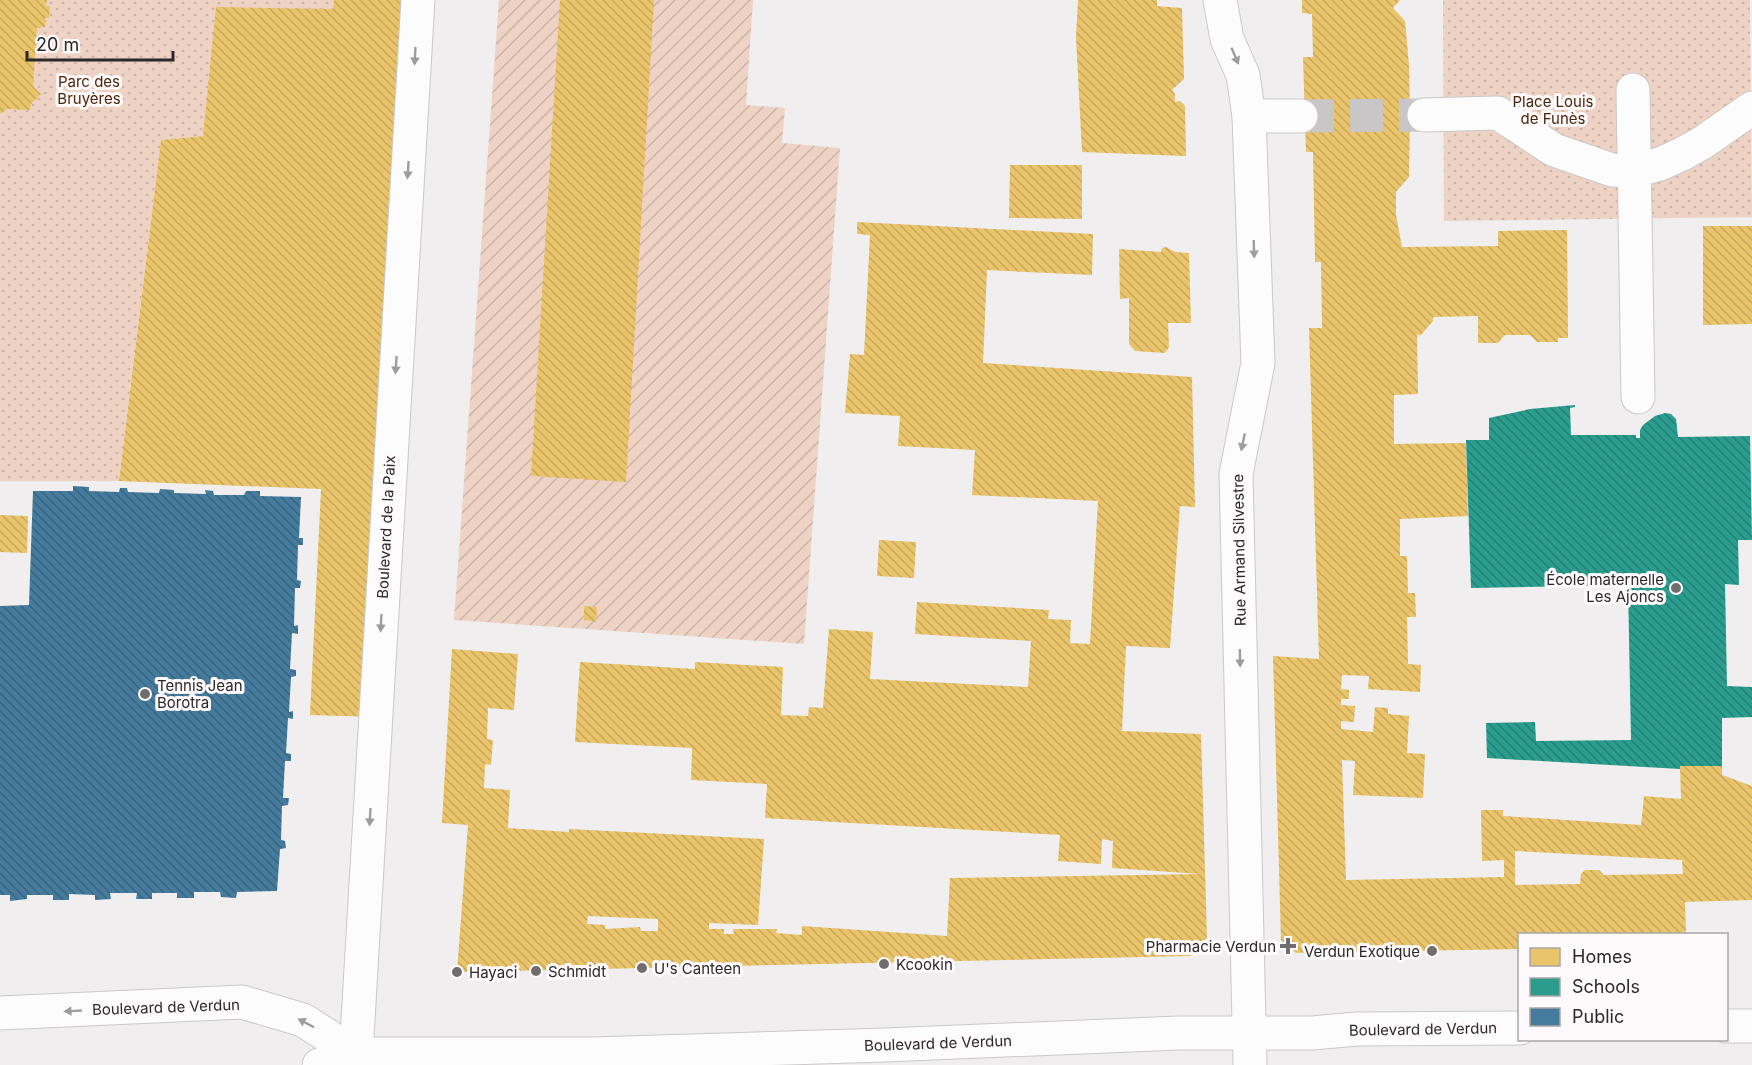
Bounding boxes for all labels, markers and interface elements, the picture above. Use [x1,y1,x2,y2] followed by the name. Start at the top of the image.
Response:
[27,24,172,62] scale bar
[36,34,79,55] text: 20 m
[410,47,419,66] one-way arrow
[1231,47,1240,65] one-way arrow
[57,72,121,108] park label: Parc des Bruyères
[1512,92,1594,128] park label: Place Louis de Funès
[404,161,413,180] one-way arrow
[1249,239,1258,258] one-way arrow
[391,356,401,375] one-way arrow
[1238,433,1247,452] one-way arrow
[373,455,399,599] street label: Boulevard de la Paix
[1228,474,1250,626] street label: Rue Armand Silvestre
[1546,570,1664,606] place label: École maternelle Les Ajoncs
[1669,581,1683,595] marker: École maternelle Les Ajoncs
[376,613,385,632] one-way arrow
[1236,648,1245,667] one-way arrow
[157,676,243,712] place label: Tennis Jean Borotra
[138,687,152,701] marker: Tennis Jean Borotra
[365,808,374,827] one-way arrow
[1518,933,1728,1041] legend
[1146,937,1276,956] place label: Pharmacie Verdun
[1281,939,1295,953] marker: Pharmacie Verdun
[1304,942,1420,961] place label: Verdun Exotique
[1425,944,1439,958] marker: Verdun Exotique
[1572,946,1632,967] text: Homes
[896,955,953,974] place label: Kcookin
[877,957,891,971] marker: Kcookin
[654,959,741,978] place label: U's Canteen
[635,961,649,975] marker: U's Canteen
[548,962,606,981] place label: Schmidt
[469,963,517,982] place label: Hayaci
[529,964,543,978] marker: Schmidt
[450,965,464,979] marker: Hayaci
[1572,976,1640,997] text: Schools
[92,995,240,1019] street label: Boulevard de Verdun
[64,1006,83,1015] one-way arrow
[1572,1006,1624,1027] text: Public
[298,1018,315,1028] one-way arrow
[1349,1018,1497,1040] street label: Boulevard de Verdun
[864,1031,1012,1055] street label: Boulevard de Verdun

